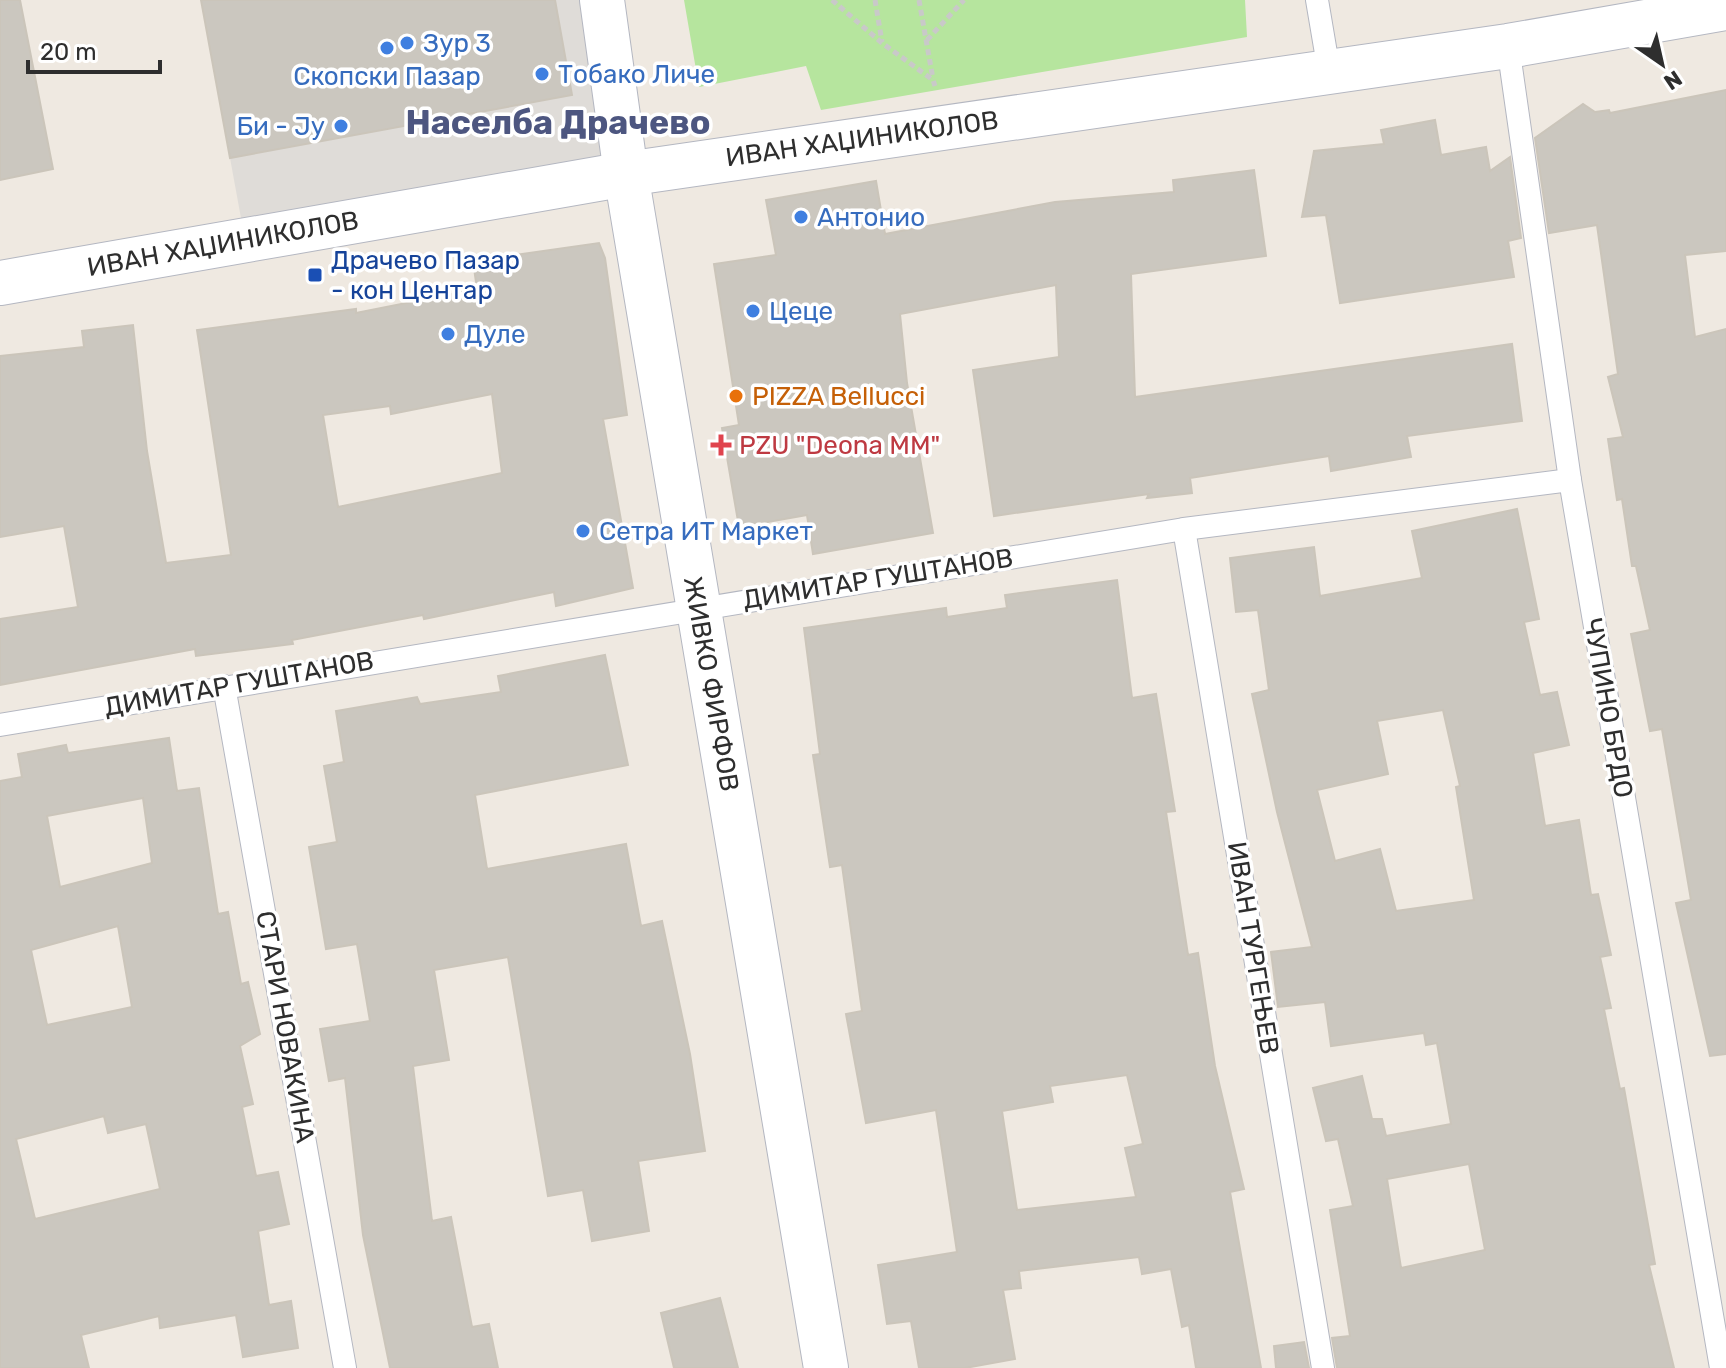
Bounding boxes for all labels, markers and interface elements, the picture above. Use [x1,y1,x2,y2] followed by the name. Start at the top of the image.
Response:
[28,24,160,74] scale bar
[1622,24,1702,104] north arrow
[423,28,491,59] place label: Зур 3
[398,34,416,52] marker: Зур 3
[40,38,97,66] text: 20 m
[378,39,396,57] marker: Скопски Пазар
[558,59,715,90] place label: Тобако Личе
[293,61,481,92] place label: Скопски Пазар
[533,65,551,83] marker: Тобако Личе
[1659,65,1687,96] text: N
[405,102,711,143] district label: Населба Драчево
[724,105,1000,173] street label: ИВАН ХАЏИНИКОЛОВ
[236,111,325,142] place label: Би - Ју
[332,117,350,135] marker: Би - Ју
[817,202,925,233] place label: Антонио
[85,205,361,283] street label: ИВАН ХАЏИНИКОЛОВ
[792,208,810,226] marker: Антонио
[331,245,520,306] place label: Драчево Пазар - кон Центар
[306,266,324,284] marker: Драчево Пазар - кон Центар
[769,296,833,327] place label: Цеце
[744,302,762,320] marker: Цеце
[464,319,526,350] place label: Дуле
[439,325,457,343] marker: Дуле
[752,381,925,412] place label: PIZZA Bellucci
[727,387,745,405] marker: PIZZA Bellucci
[739,430,940,461] place label: PZU "Deona MM"
[710,434,732,456] marker: PZU "Deona MM"
[599,516,813,547] place label: Сетра ИТ Маркет
[574,522,592,540] marker: Сетра ИТ Маркет
[741,542,1015,616] street label: ДИМИТАР ГУШТАНОВ
[677,574,745,794] street label: ЖИВКО ФИРФОВ
[1577,616,1639,800] street label: ЧУПИНО БРДО
[102,645,376,723] street label: ДИМИТАР ГУШТАНОВ
[1221,840,1285,1056] street label: ИВАН ТУРГЕЊЕВ
[249,909,321,1145] street label: СТАРИ НОВАКИНА

